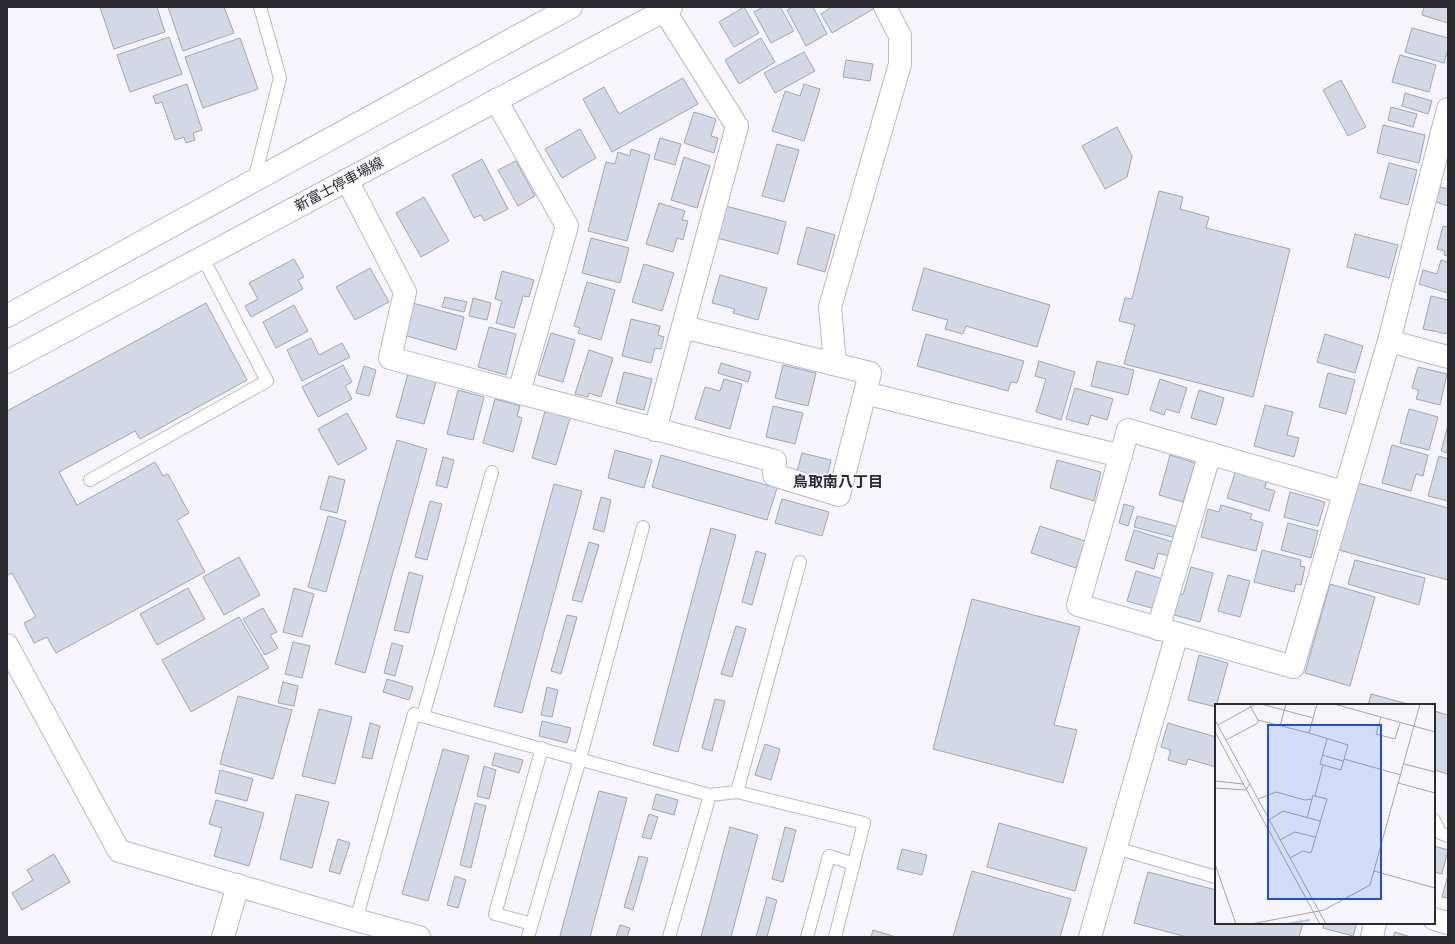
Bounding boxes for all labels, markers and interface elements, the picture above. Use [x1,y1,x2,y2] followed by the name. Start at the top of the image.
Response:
[292,154,386,215] street label: 新富士停車場線
[793,473,883,491] district label: 鳥取南八丁目
[1215,704,1435,924] inset map

